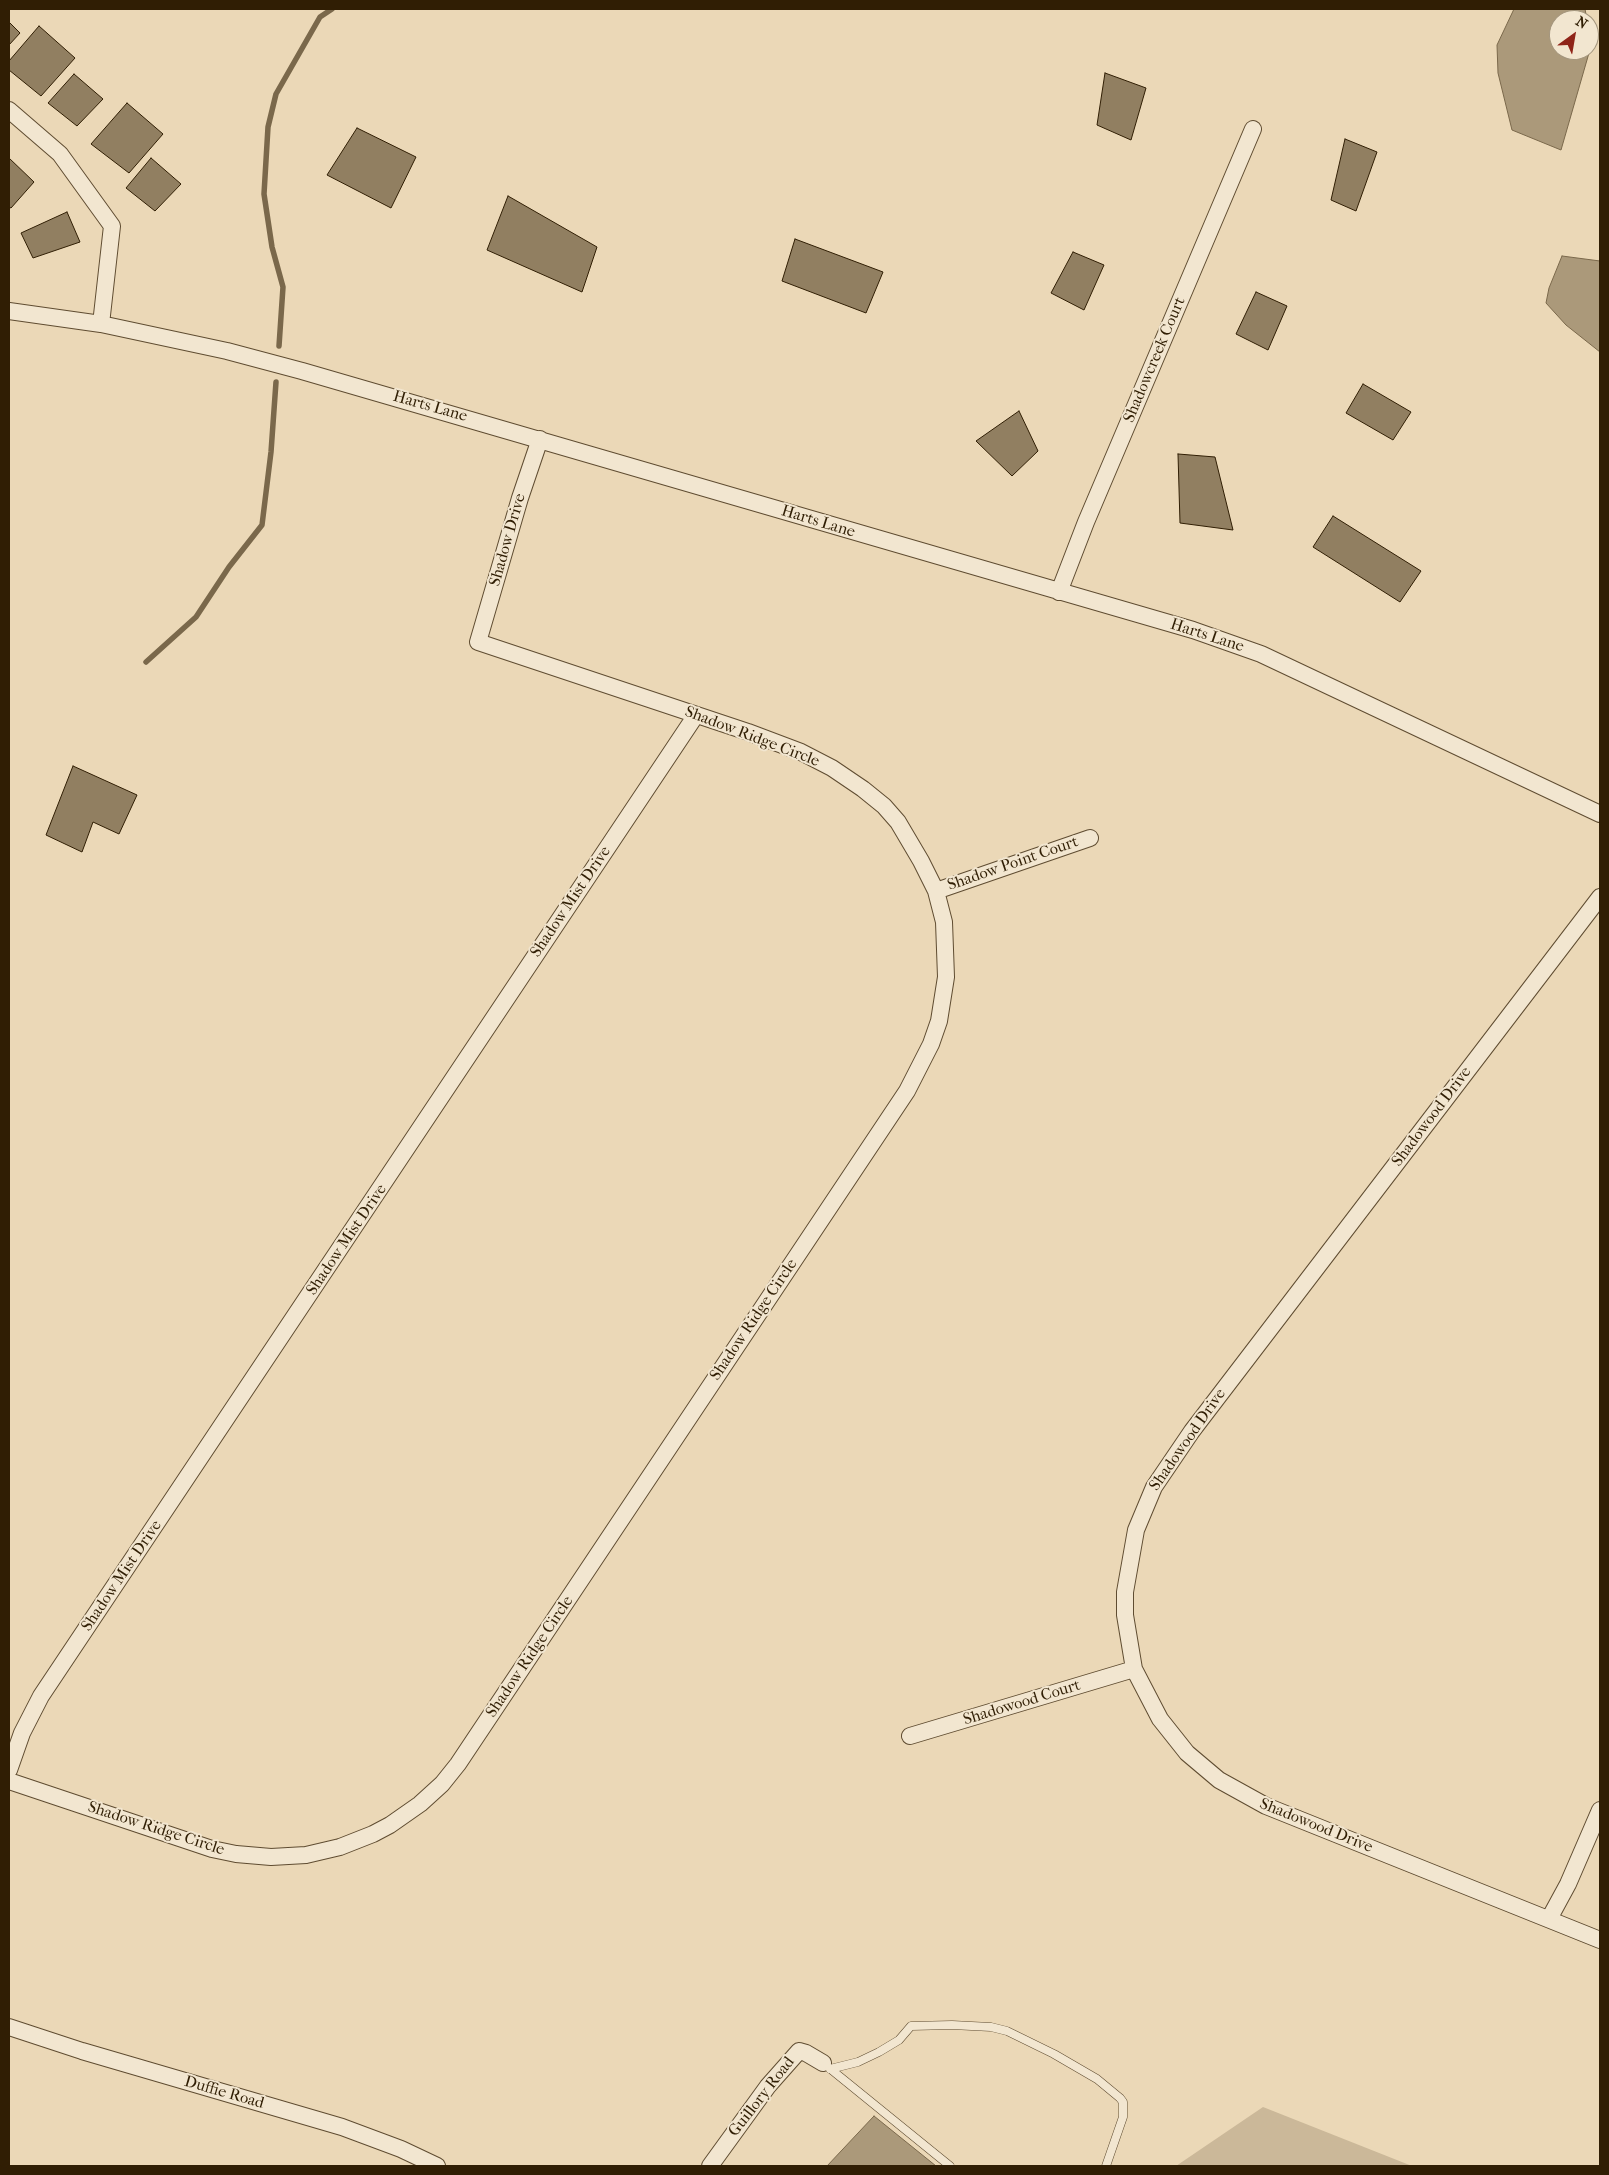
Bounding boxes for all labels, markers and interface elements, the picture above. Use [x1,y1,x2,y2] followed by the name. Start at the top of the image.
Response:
[1549,10,1599,60] north arrow
[1573,13,1591,33] text: N
[1120,294,1190,426] street label: Shadowcreek Court
[391,387,469,427] street label: Harts Lane
[486,491,530,589] street label: Shadow Drive
[779,502,857,542] street label: Harts Lane
[1168,615,1246,657] street label: Harts Lane
[682,702,822,772] street label: Shadow Ridge Circle
[945,833,1081,895] street label: Shadow Point Court
[527,843,615,961] street label: Shadow Mist Drive
[1388,1063,1476,1171] street label: Shadowood Drive
[303,1181,391,1299] street label: Shadow Mist Drive
[706,1255,802,1385] street label: Shadow Ridge Circle
[1146,1385,1230,1495] street label: Shadowood Drive
[78,1517,166,1635] street label: Shadow Mist Drive
[482,1592,578,1722] street label: Shadow Ridge Circle
[961,1676,1083,1730] street label: Shadowood Court
[1257,1795,1375,1857] street label: Shadowood Drive
[85,1798,227,1860] street label: Shadow Ridge Circle
[725,2053,799,2141] street label: Guillory Road
[182,2072,266,2114] street label: Duffie Road

